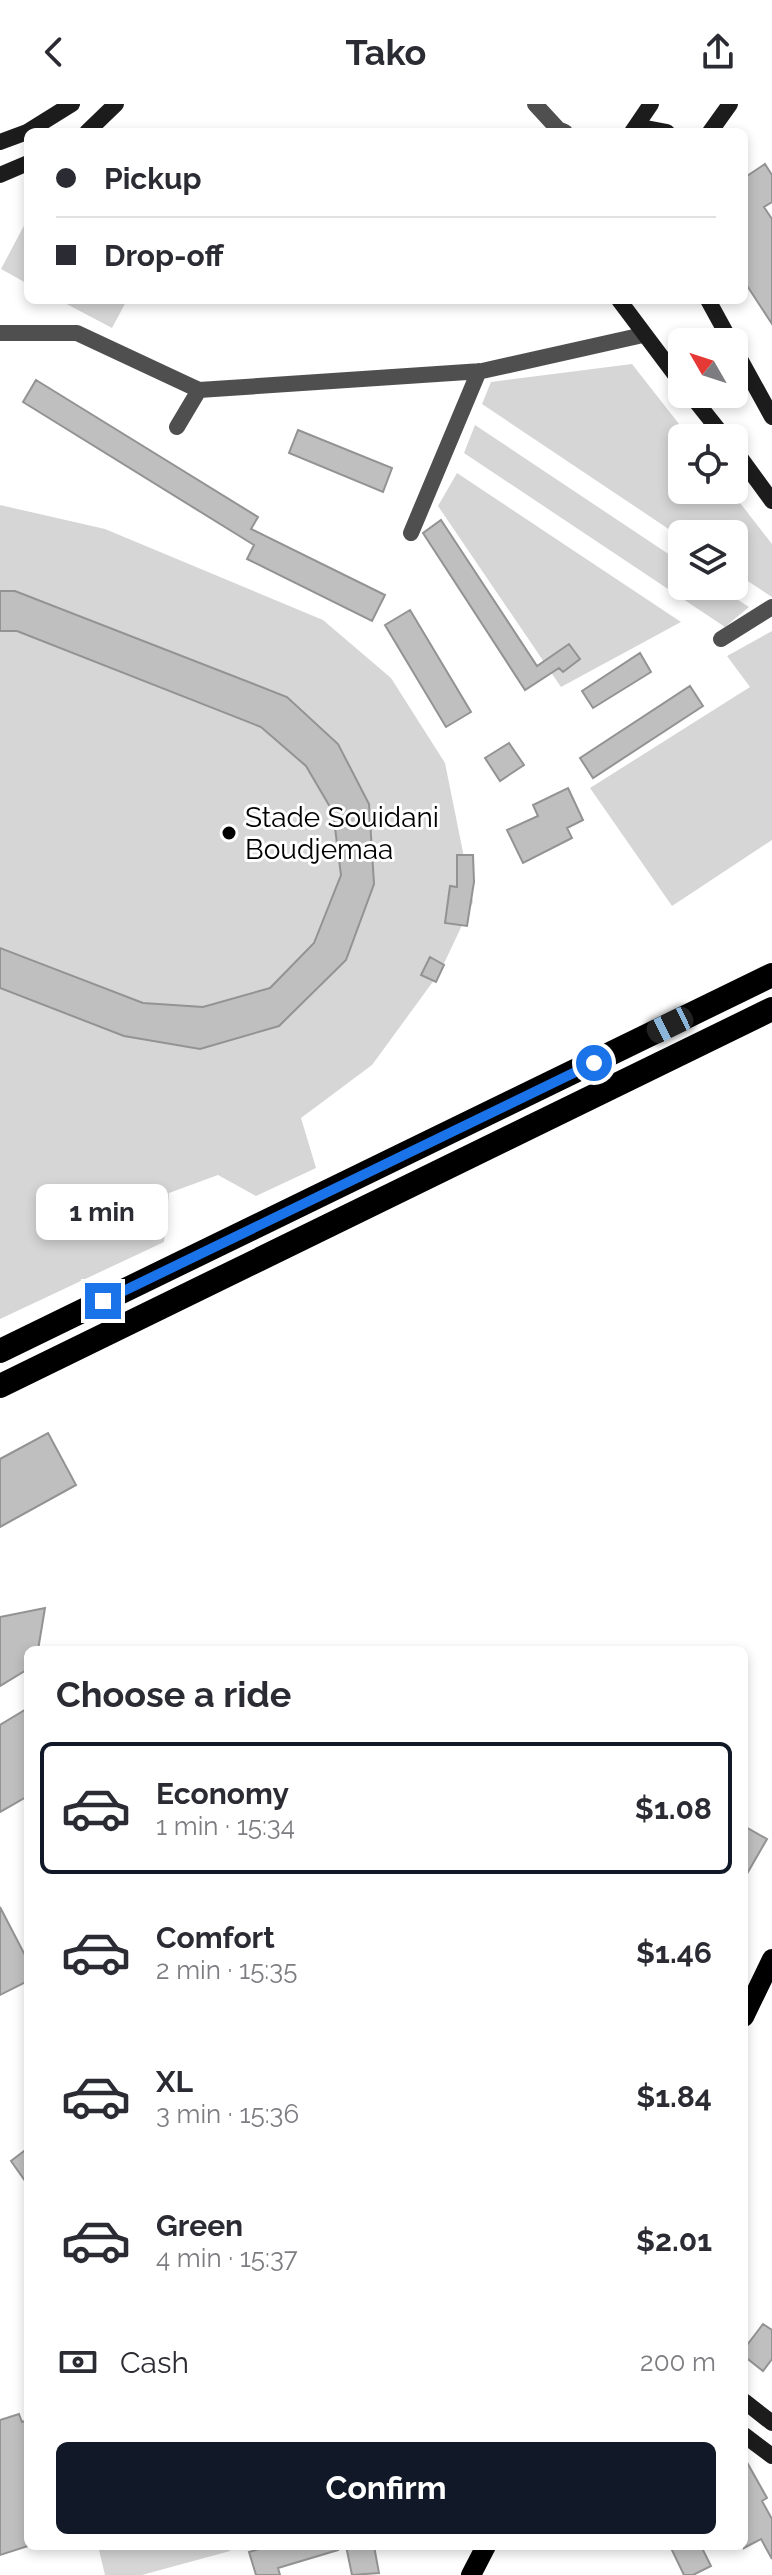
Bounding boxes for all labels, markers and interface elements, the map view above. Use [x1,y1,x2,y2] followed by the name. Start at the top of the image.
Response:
[32,30,76,74] icon: back
[696,30,740,74] icon: share
[346,31,426,73] text: Tako
[104,161,202,196] text: Pickup
[104,238,224,273] text: Drop-off
[668,328,748,408] north arrow
[668,328,748,600] map controls
[668,424,748,504] button: locate
[668,520,748,600] button: layers
[245,801,439,866] place label: Stade Souidani Boudjemaa
[220,824,238,842] marker: Stade Souidani Boudjemaa
[643,1004,697,1046] car
[576,1045,612,1081] route start
[37,1185,169,1241] callout: 1 min
[69,1197,135,1227] text: 1 min
[85,1283,121,1319] route end
[56,1673,291,1715] text: Choose a ride
[60,1772,132,1844] icon: car
[156,1776,289,1811] text: Economy
[635,1791,712,1826] text: $1.08
[156,1811,295,1841] text: 1 min · 15:34
[60,1916,132,1988] icon: car
[156,1920,275,1955] text: Comfort
[636,1935,712,1970] text: $1.46
[156,1955,297,1985] text: 2 min · 15:35
[60,2060,132,2132] icon: car
[156,2064,193,2099] text: XL
[636,2079,712,2114] text: $1.84
[156,2099,299,2129] text: 3 min · 15:36
[60,2204,132,2276] icon: car
[156,2208,243,2243] text: Green
[636,2223,712,2258] text: $2.01
[156,2243,298,2273] text: 4 min · 15:37
[56,2340,100,2384] icon: cash
[120,2345,189,2380] text: Cash
[640,2347,716,2377] text: 200 m
[56,2442,716,2534] button: Confirm

